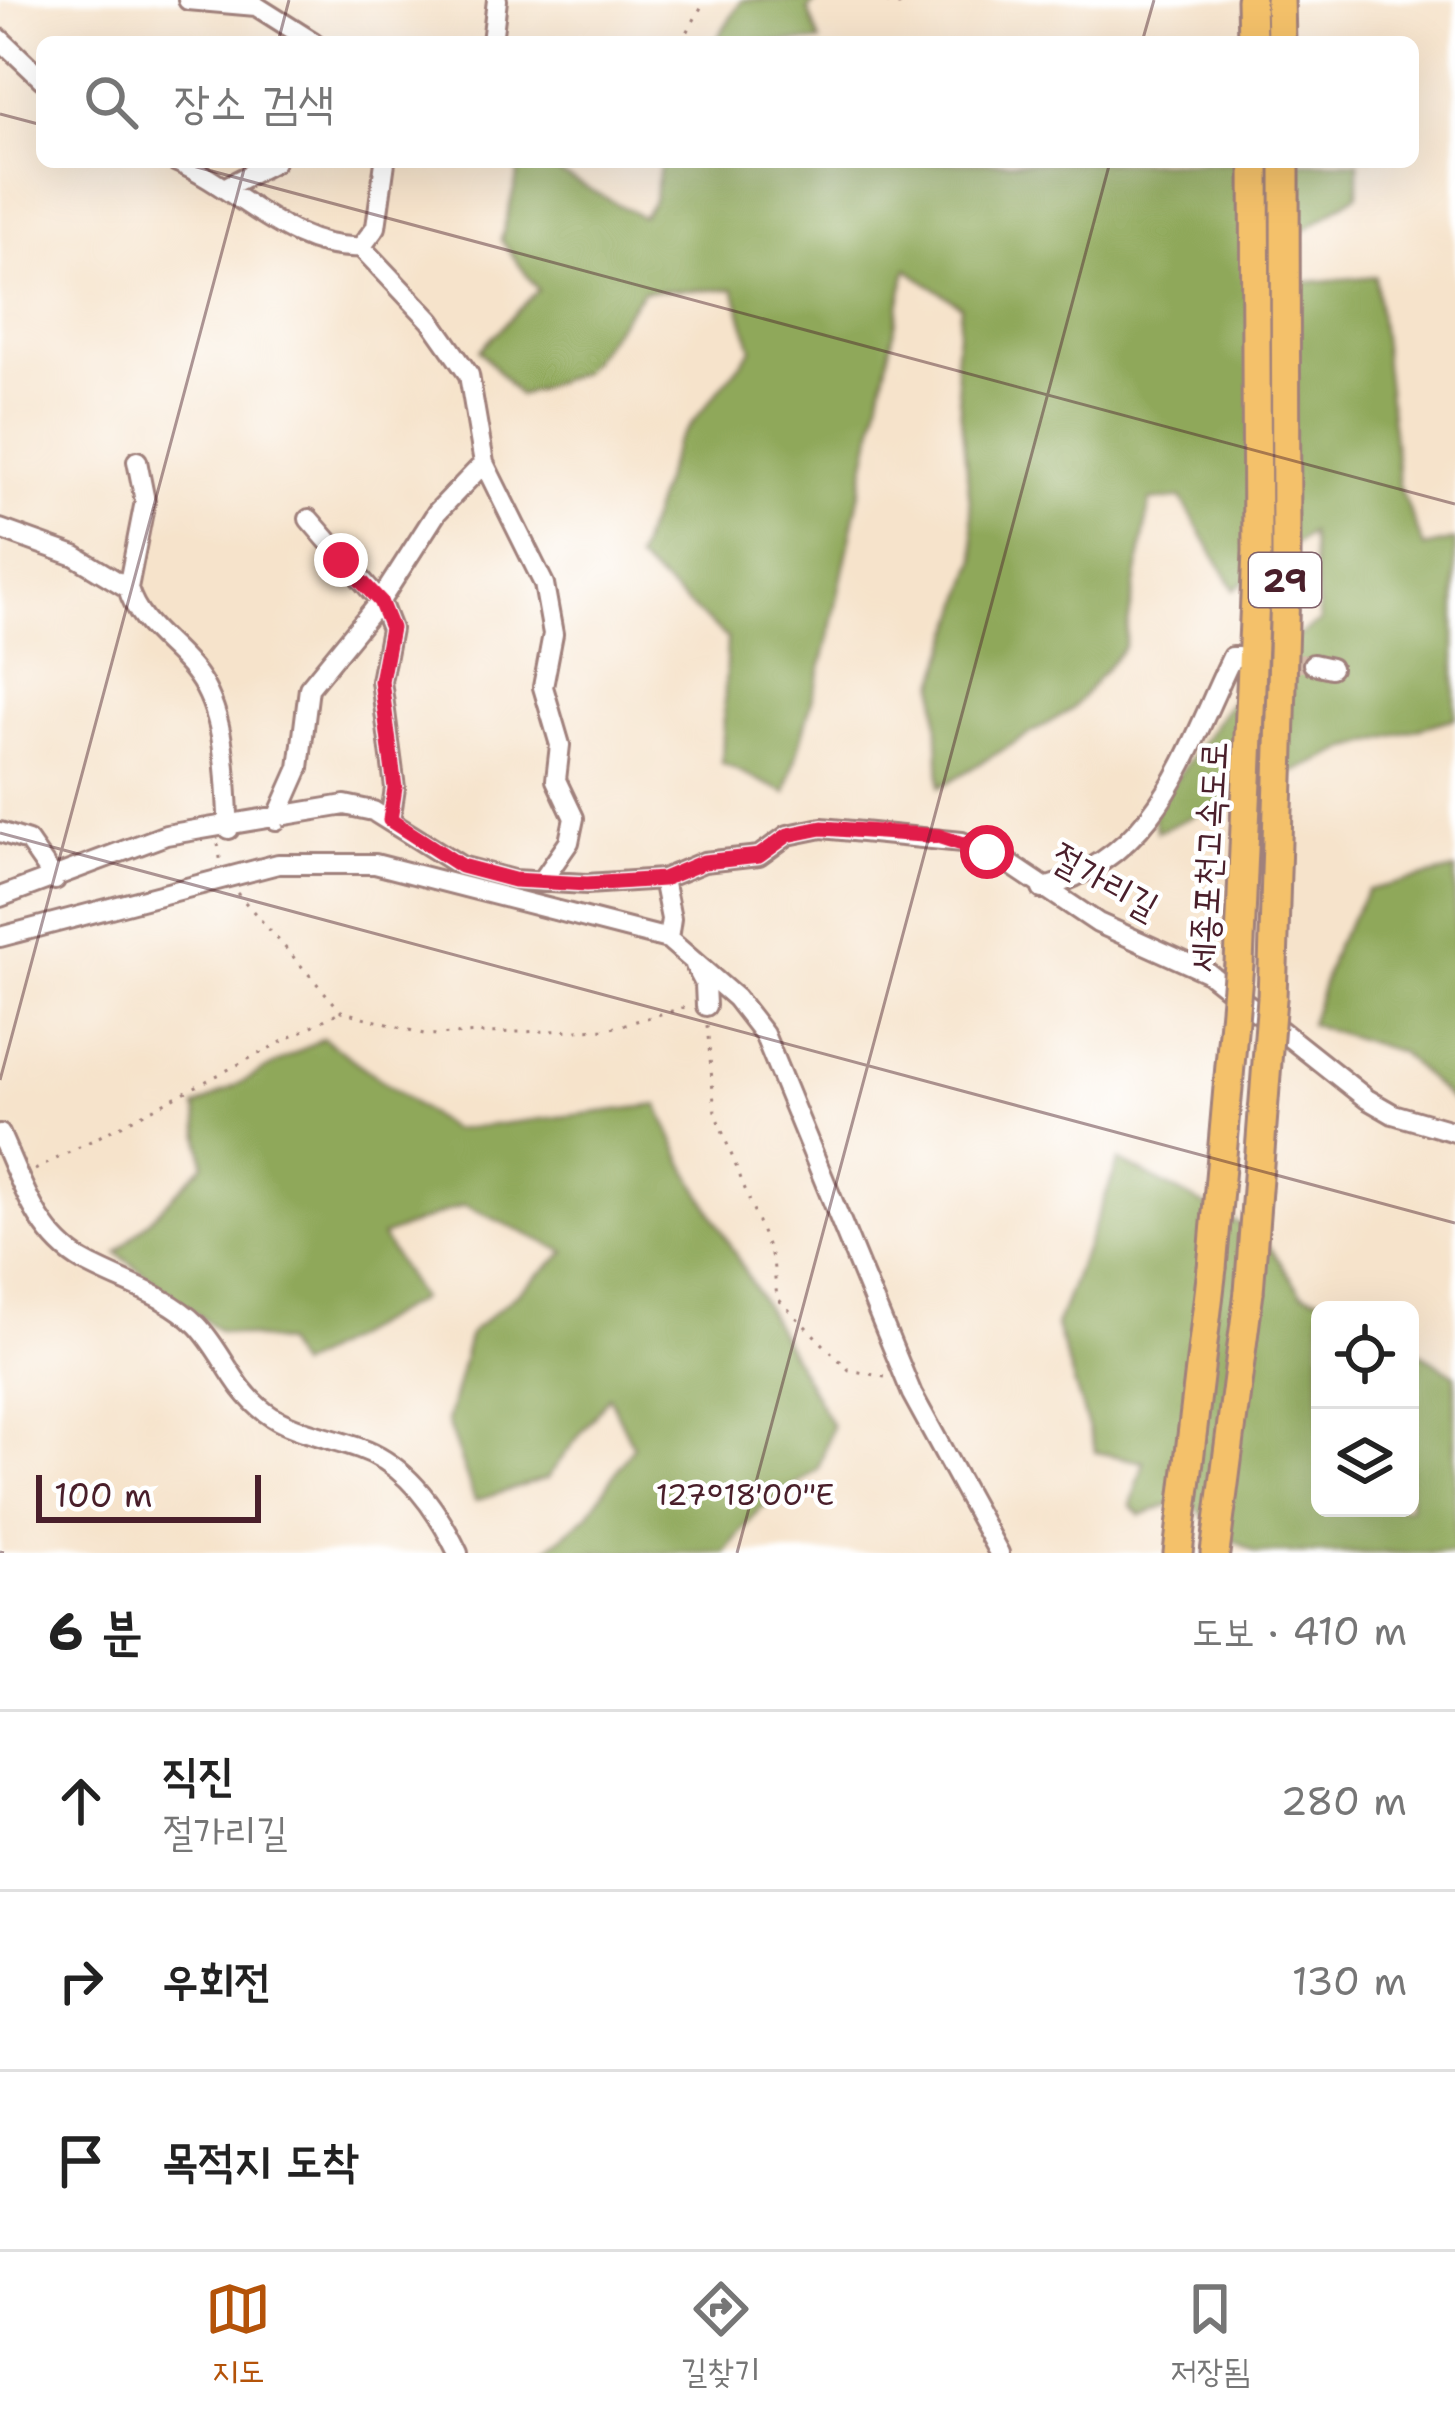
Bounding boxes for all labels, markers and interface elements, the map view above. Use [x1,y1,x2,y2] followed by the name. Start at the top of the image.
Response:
[36,36,1419,168] search box
[78,69,144,135] icon: search
[174,72,334,132] text: 장소 검색
[314,533,368,587] route end
[1249,553,1321,607] road number: 29
[1177,740,1239,974] street label: 세종포천고속도로
[960,825,1014,879] route start
[1042,831,1168,931] street label: 절가리길
[1311,1301,1419,1517] map controls
[1311,1301,1419,1409] button: locate
[1311,1409,1419,1517] button: layers
[36,1469,261,1522] scale bar
[54,1473,153,1518] text: 100 m
[656,1474,834,1515] text: 127°18'00"E
[48,1597,142,1665] text: 6 분
[1192,1605,1407,1657] text: 도보 · 410 m
[162,1744,234,1804] text: 직진
[48,1768,114,1834] icon: ahead
[1280,1775,1407,1827] text: 280 m
[162,1805,288,1857] text: 절가리길
[48,1948,114,2014] icon: right
[162,1950,271,2010] text: 우회전
[1292,1955,1407,2007] text: 130 m
[48,2128,114,2194] icon: arrive
[162,2130,359,2190] text: 목적지 도착
[205,2276,271,2393] tab: 지도
[681,2276,760,2393] tab: 길찾기
[1170,2276,1250,2393] tab: 저장됨

